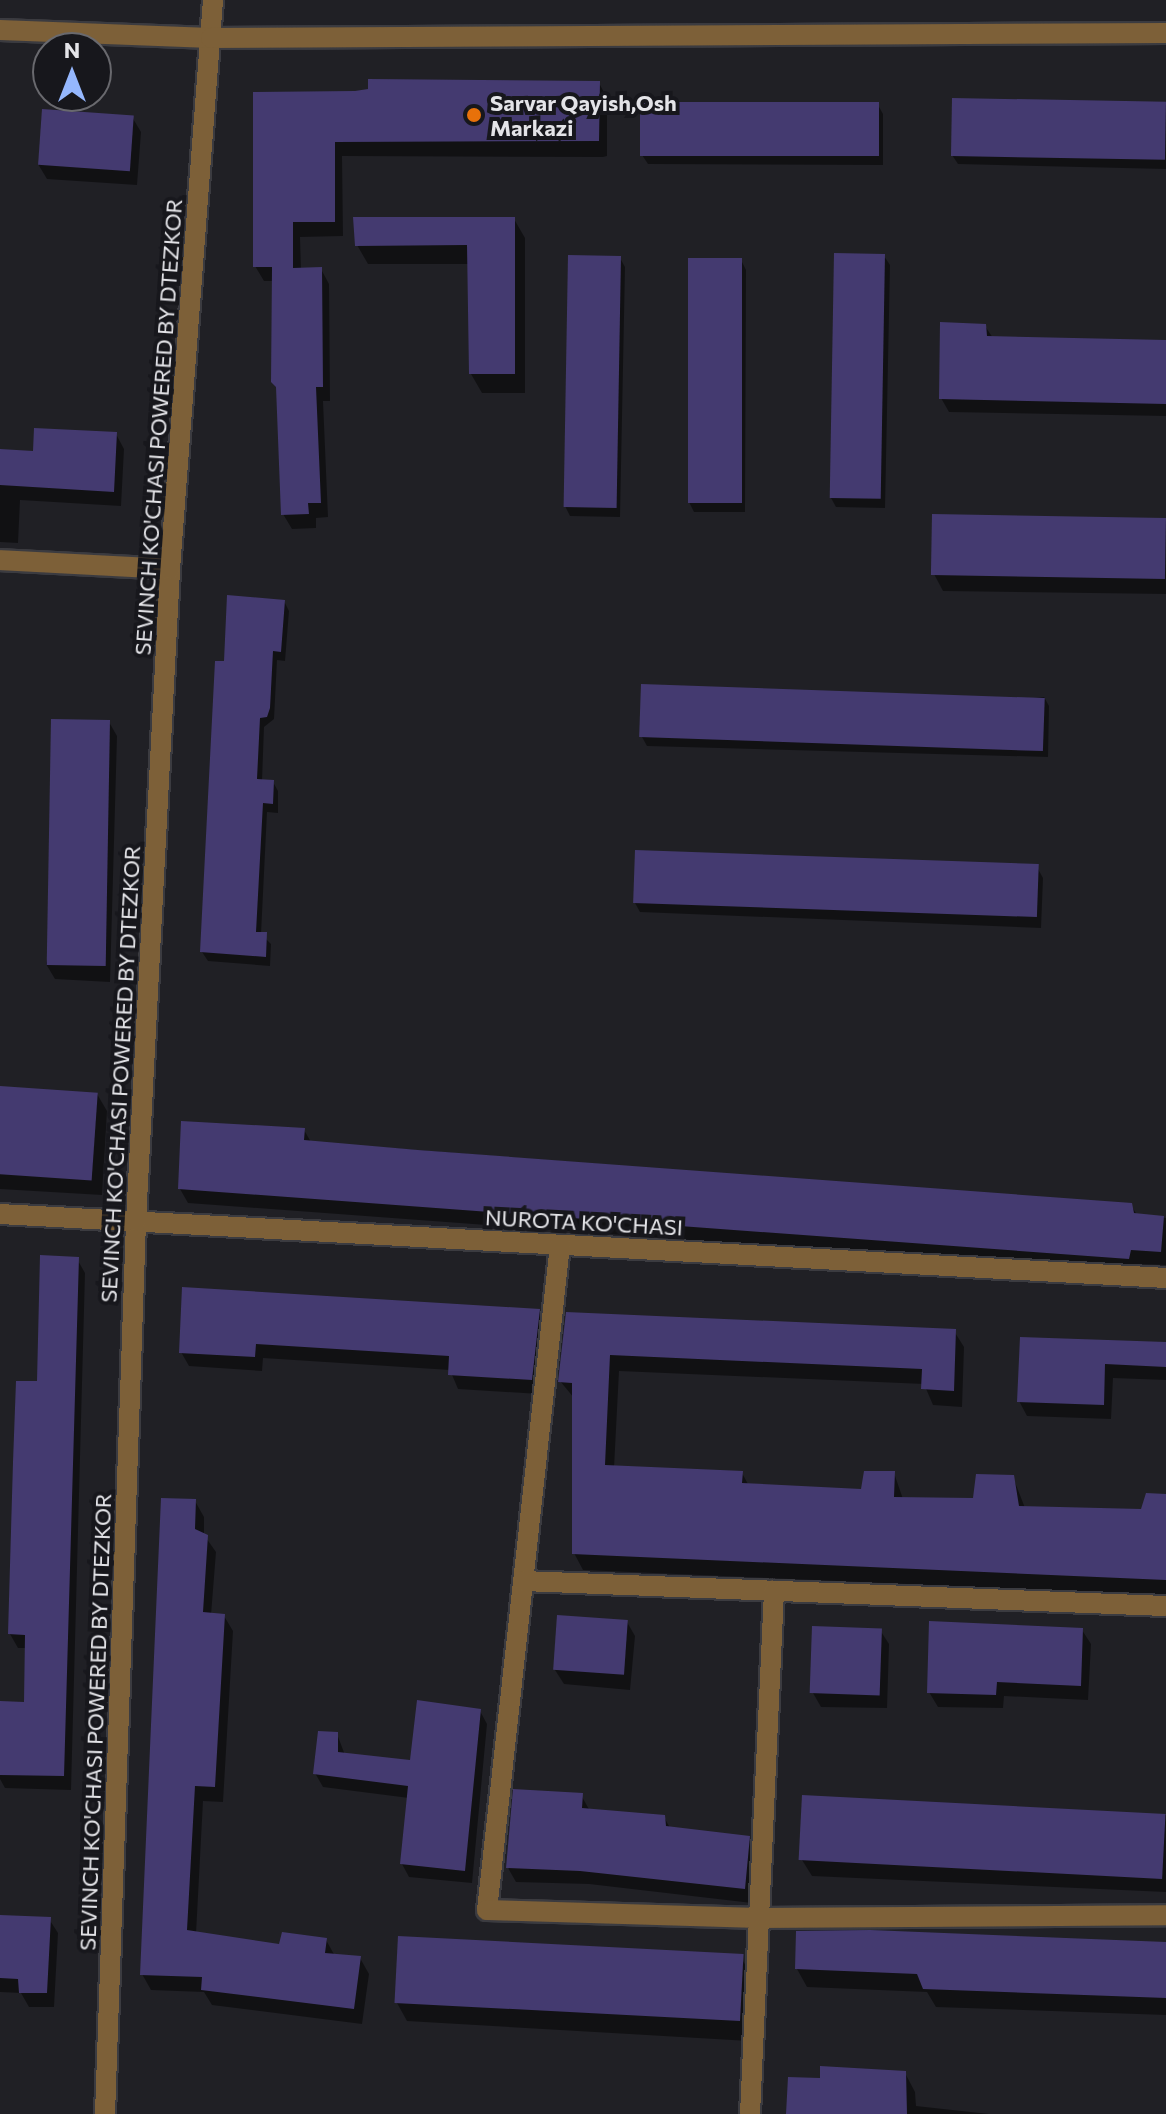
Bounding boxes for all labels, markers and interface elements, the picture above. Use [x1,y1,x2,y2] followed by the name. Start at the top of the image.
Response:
[32,32,112,112] north arrow
[64,36,80,63] text: N
[490,89,677,140] place label: Sarvar Qayish,Osh Markazi
[465,106,483,124] marker: Sarvar Qayish,Osh Markazi
[129,198,187,656] street label: SEVINCH KO'CHASI POWERED BY DTEZKOR
[95,845,145,1303] street label: SEVINCH KO'CHASI POWERED BY DTEZKOR
[484,1204,684,1240] street label: NUROTA KO'CHASI
[74,1493,116,1951] street label: SEVINCH KO'CHASI POWERED BY DTEZKOR

